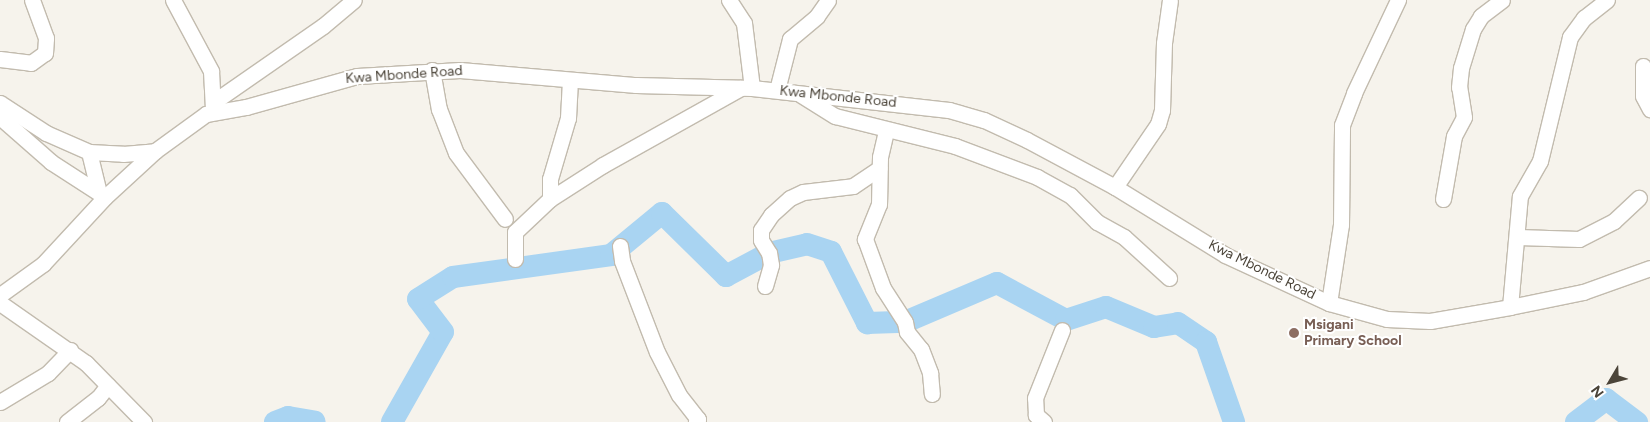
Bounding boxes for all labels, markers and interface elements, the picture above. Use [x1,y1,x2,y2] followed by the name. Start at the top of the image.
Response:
[345,63,463,87] street label: Kwa Mbonde Road
[779,83,897,111] street label: Kwa Mbonde Road
[1206,237,1318,303] street label: Kwa Mbonde Road
[1304,317,1402,350] place label: Msigani Primary School
[1288,327,1300,339] marker: Msigani Primary School
[1585,357,1635,407] north arrow
[1588,382,1608,401] text: N

